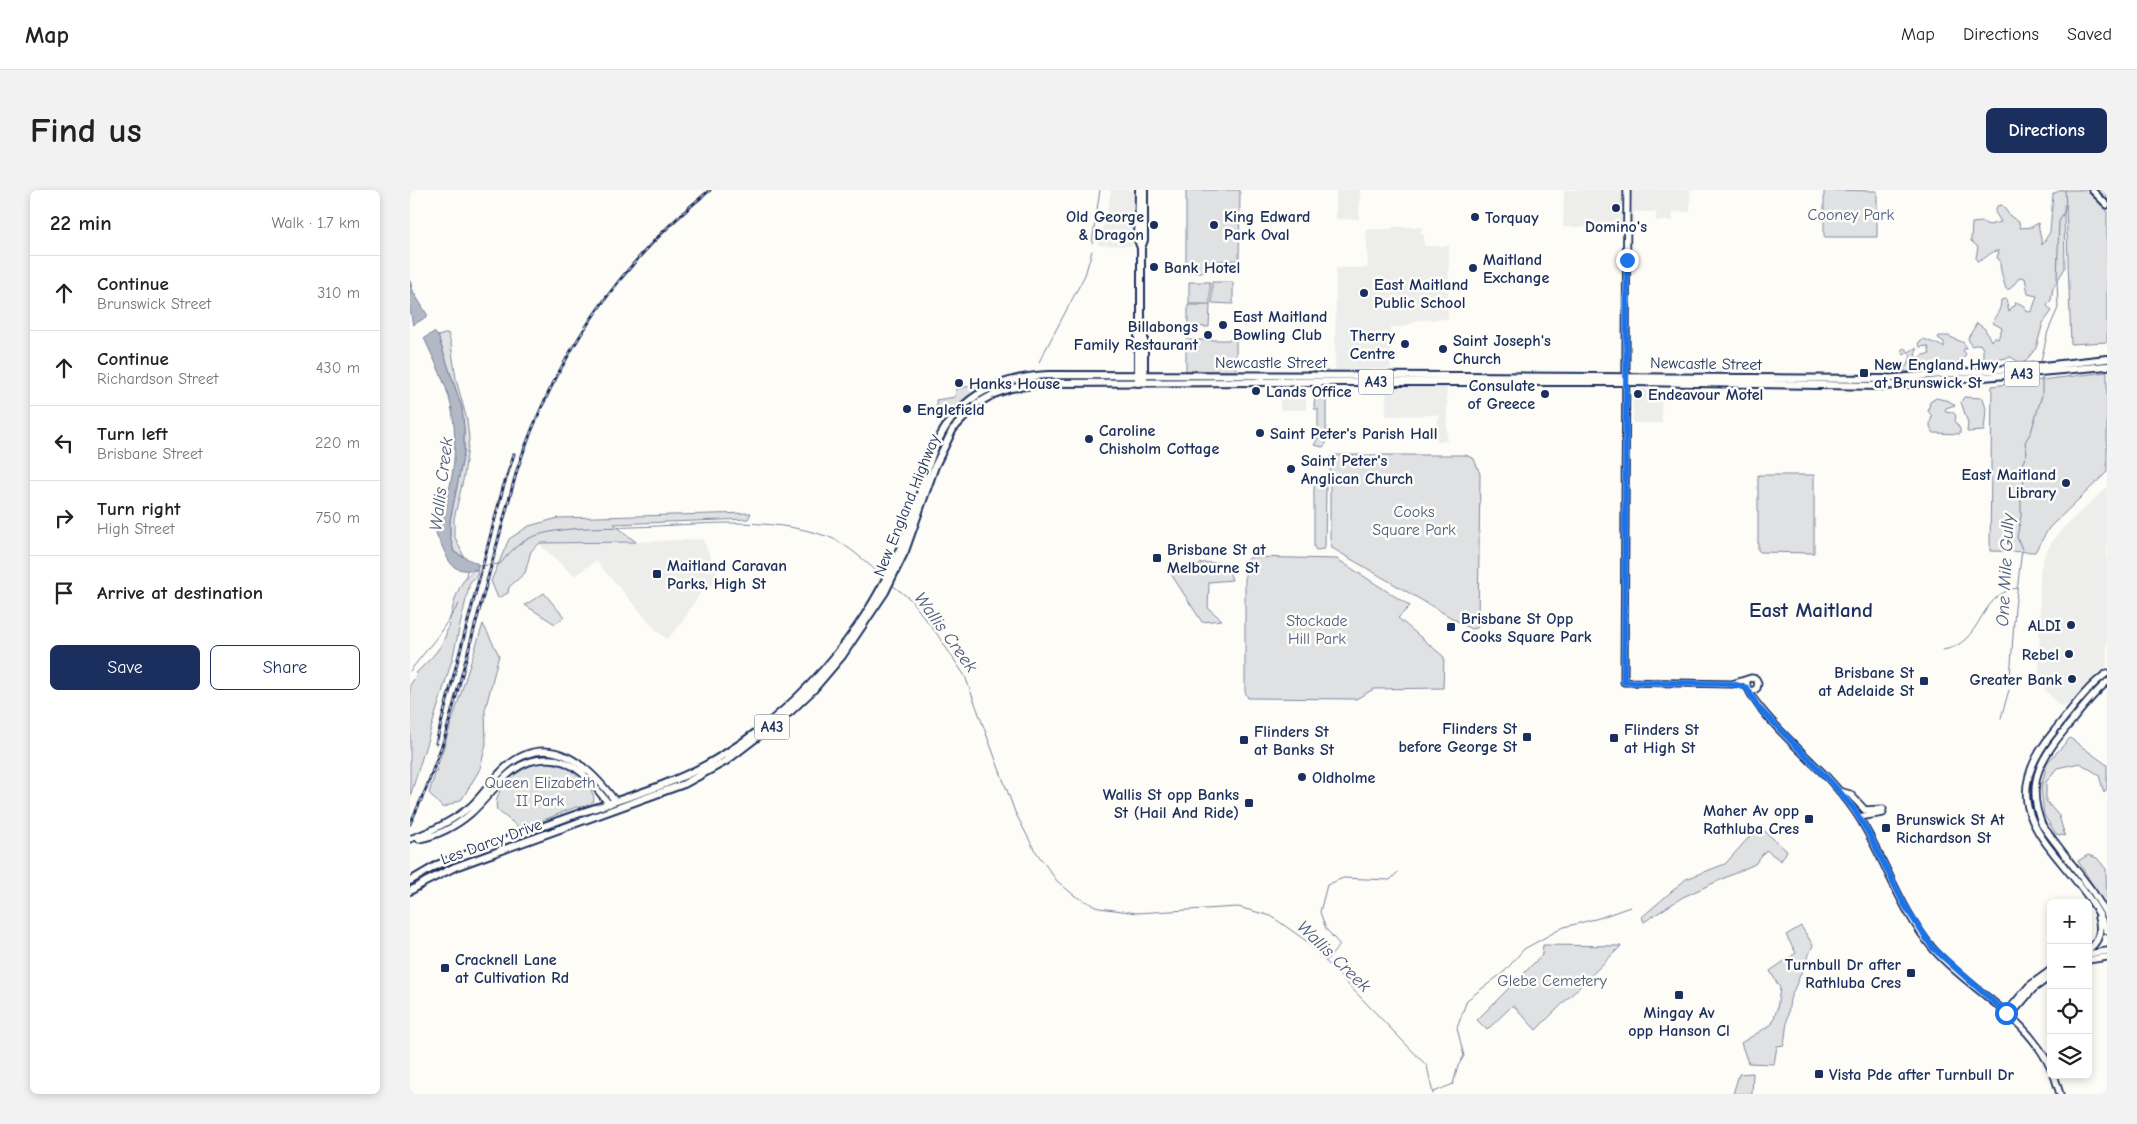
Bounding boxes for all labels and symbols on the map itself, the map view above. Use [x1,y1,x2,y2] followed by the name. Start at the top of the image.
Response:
[1610,202,1622,214] marker: Domino's
[1808,206,1895,224] park label: Cooney Park
[1066,208,1144,244] place label: Old George & Dragon
[1224,208,1310,244] place label: King Edward Park Oval
[1485,209,1539,227] place label: Torquay
[1469,211,1481,223] marker: Torquay
[1585,218,1647,236] place label: Domino's
[1148,219,1160,231] marker: Old George & Dragon
[1208,219,1220,231] marker: King Edward Park Oval
[1616,249,1639,272] route end
[1483,251,1550,287] place label: Maitland Exchange
[1164,259,1240,277] place label: Bank Hotel
[1148,261,1160,273] marker: Bank Hotel
[1467,262,1479,274] marker: Maitland Exchange
[1374,276,1468,312] place label: East Maitland Public School
[1358,287,1370,299] marker: East Maitland Public School
[1233,308,1327,344] place label: East Maitland Bowling Club
[1074,318,1199,354] place label: Billabongs Family Restaurant
[1217,319,1229,331] marker: East Maitland Bowling Club
[1350,327,1396,363] place label: Therry Centre
[1202,329,1214,341] marker: Billabongs Family Restaurant
[1453,332,1551,368] place label: Saint Joseph's Church
[1399,338,1411,350] marker: Therry Centre
[1437,343,1449,355] marker: Saint Joseph's Church
[1215,354,1327,372] street label: Newcastle Street
[1650,354,1763,374] street label: Newcastle Street
[1874,356,1999,392] place label: New England Hwy at Brunswick St
[2004,362,2040,386] road number: A43
[1858,367,1870,379] marker: New England Hwy at Brunswick St
[1358,370,1394,394] road number: A43
[969,375,1060,393] place label: Hanks House
[953,377,965,389] marker: Hanks House
[1468,377,1535,413] place label: Consulate of Greece
[1266,383,1352,401] place label: Lands Office
[1250,385,1262,397] marker: Lands Office
[1648,386,1763,404] place label: Endeavour Motel
[1539,388,1551,400] marker: Consulate of Greece
[1632,388,1644,400] marker: Endeavour Motel
[917,401,985,419] place label: Englefield
[901,403,913,415] marker: Englefield
[1099,422,1220,458] place label: Caroline Chisholm Cottage
[1270,425,1437,443] place label: Saint Peter's Parish Hall
[1254,427,1266,439] marker: Saint Peter's Parish Hall
[870,431,944,579] street label: New England Highway
[1083,433,1095,445] marker: Caroline Chisholm Cottage
[425,436,458,532] water label: Wallis Creek
[1301,452,1413,488] place label: Saint Peter's Anglican Church
[1285,463,1297,475] marker: Saint Peter's Anglican Church
[1962,466,2057,502] place label: East Maitland Library
[2060,477,2072,489] marker: East Maitland Library
[1372,503,1456,539] park label: Cooks Square Park
[1992,512,2019,627] water label: One Mile Gully
[1167,541,1266,577] place label: Brisbane St at Melbourne St
[1151,552,1163,564] marker: Brisbane St at Melbourne St
[667,557,787,593] place label: Maitland Caravan Parks, High St
[651,568,663,580] marker: Maitland Caravan Parks, High St
[909,588,982,677] water label: Wallis Creek
[1749,598,1873,622] district label: East Maitland
[1461,610,1592,646] place label: Brisbane St Opp Cooks Square Park
[1286,612,1348,648] park label: Stockade Hill Park
[2028,617,2061,635] place label: ALDI
[2065,619,2077,631] marker: ALDI
[1445,621,1457,633] marker: Brisbane St Opp Cooks Square Park
[2022,646,2059,664] place label: Rebel
[2063,648,2075,660] marker: Rebel
[1818,664,1915,700] place label: Brisbane St at Adelaide St
[1970,671,2062,689] place label: Greater Bank
[2066,673,2078,685] marker: Greater Bank
[1918,675,1930,687] marker: Brisbane St at Adelaide St
[754,714,790,740] road number: A43
[1398,720,1518,756] place label: Flinders St before George St
[1624,721,1700,757] place label: Flinders St at High St
[1254,723,1335,759] place label: Flinders St at Banks St
[1521,731,1533,743] marker: Flinders St before George St
[1608,732,1620,744] marker: Flinders St at High St
[1238,734,1250,746] marker: Flinders St at Banks St
[1312,769,1376,787] place label: Oldholme
[1296,771,1308,783] marker: Oldholme
[484,774,596,810] park label: Queen Elizabeth II Park
[1103,786,1239,822] place label: Wallis St opp Banks St (Hail And Ride)
[1243,797,1255,809] marker: Wallis St opp Banks St (Hail And Ride)
[1703,802,1799,838] place label: Maher Av opp Rathluba Cres
[1896,811,2005,847] place label: Brunswick St At Richardson St
[1803,813,1815,825] marker: Maher Av opp Rathluba Cres
[438,815,544,869] street label: Les Darcy Drive
[1880,822,1892,834] marker: Brunswick St At Richardson St
[1293,916,1375,997] water label: Wallis Creek
[455,951,569,987] place label: Cracknell Lane at Cultivation Rd
[1785,956,1902,992] place label: Turnbull Dr after Rathluba Cres
[439,962,451,974] marker: Cracknell Lane at Cultivation Rd
[1905,967,1917,979] marker: Turnbull Dr after Rathluba Cres
[1497,972,1608,990] park label: Glebe Cemetery
[1673,989,1685,1001] marker: Mingay Av opp Hanson Cl
[1995,1002,2018,1025] route start
[1628,1004,1730,1040] place label: Mingay Av opp Hanson Cl
[1829,1066,2015,1084] place label: Vista Pde after Turnbull Dr
[1813,1068,1825,1080] marker: Vista Pde after Turnbull Dr

